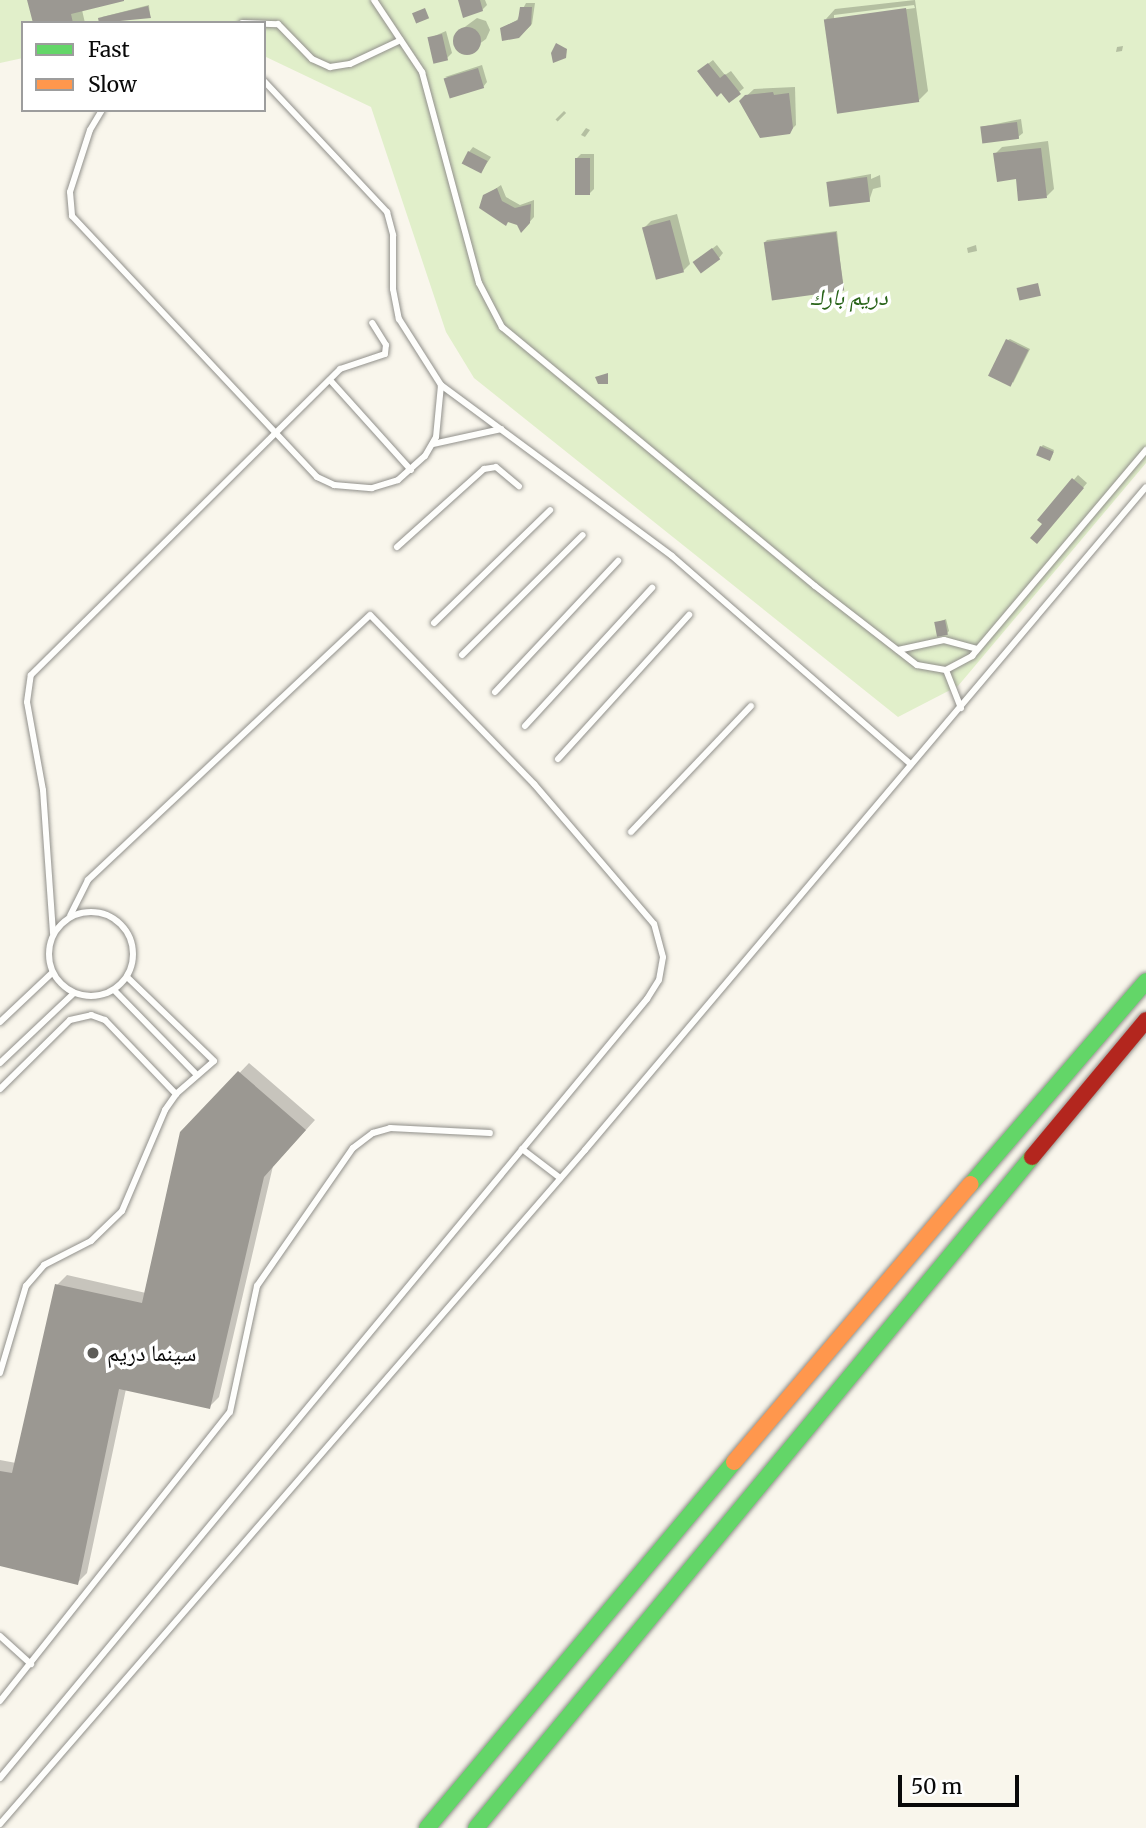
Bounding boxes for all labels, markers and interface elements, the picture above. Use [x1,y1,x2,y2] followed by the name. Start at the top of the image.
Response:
[21,21,266,112] legend
[88,36,130,63] text: Fast
[88,71,137,98] text: Slow
[810,283,888,311] park label: دريم بارك
[107,1339,196,1367] place label: سينما دريم
[85,1345,101,1361] marker: سينما دريم
[901,1762,1022,1806] scale bar
[911,1773,962,1800] text: 50 m

